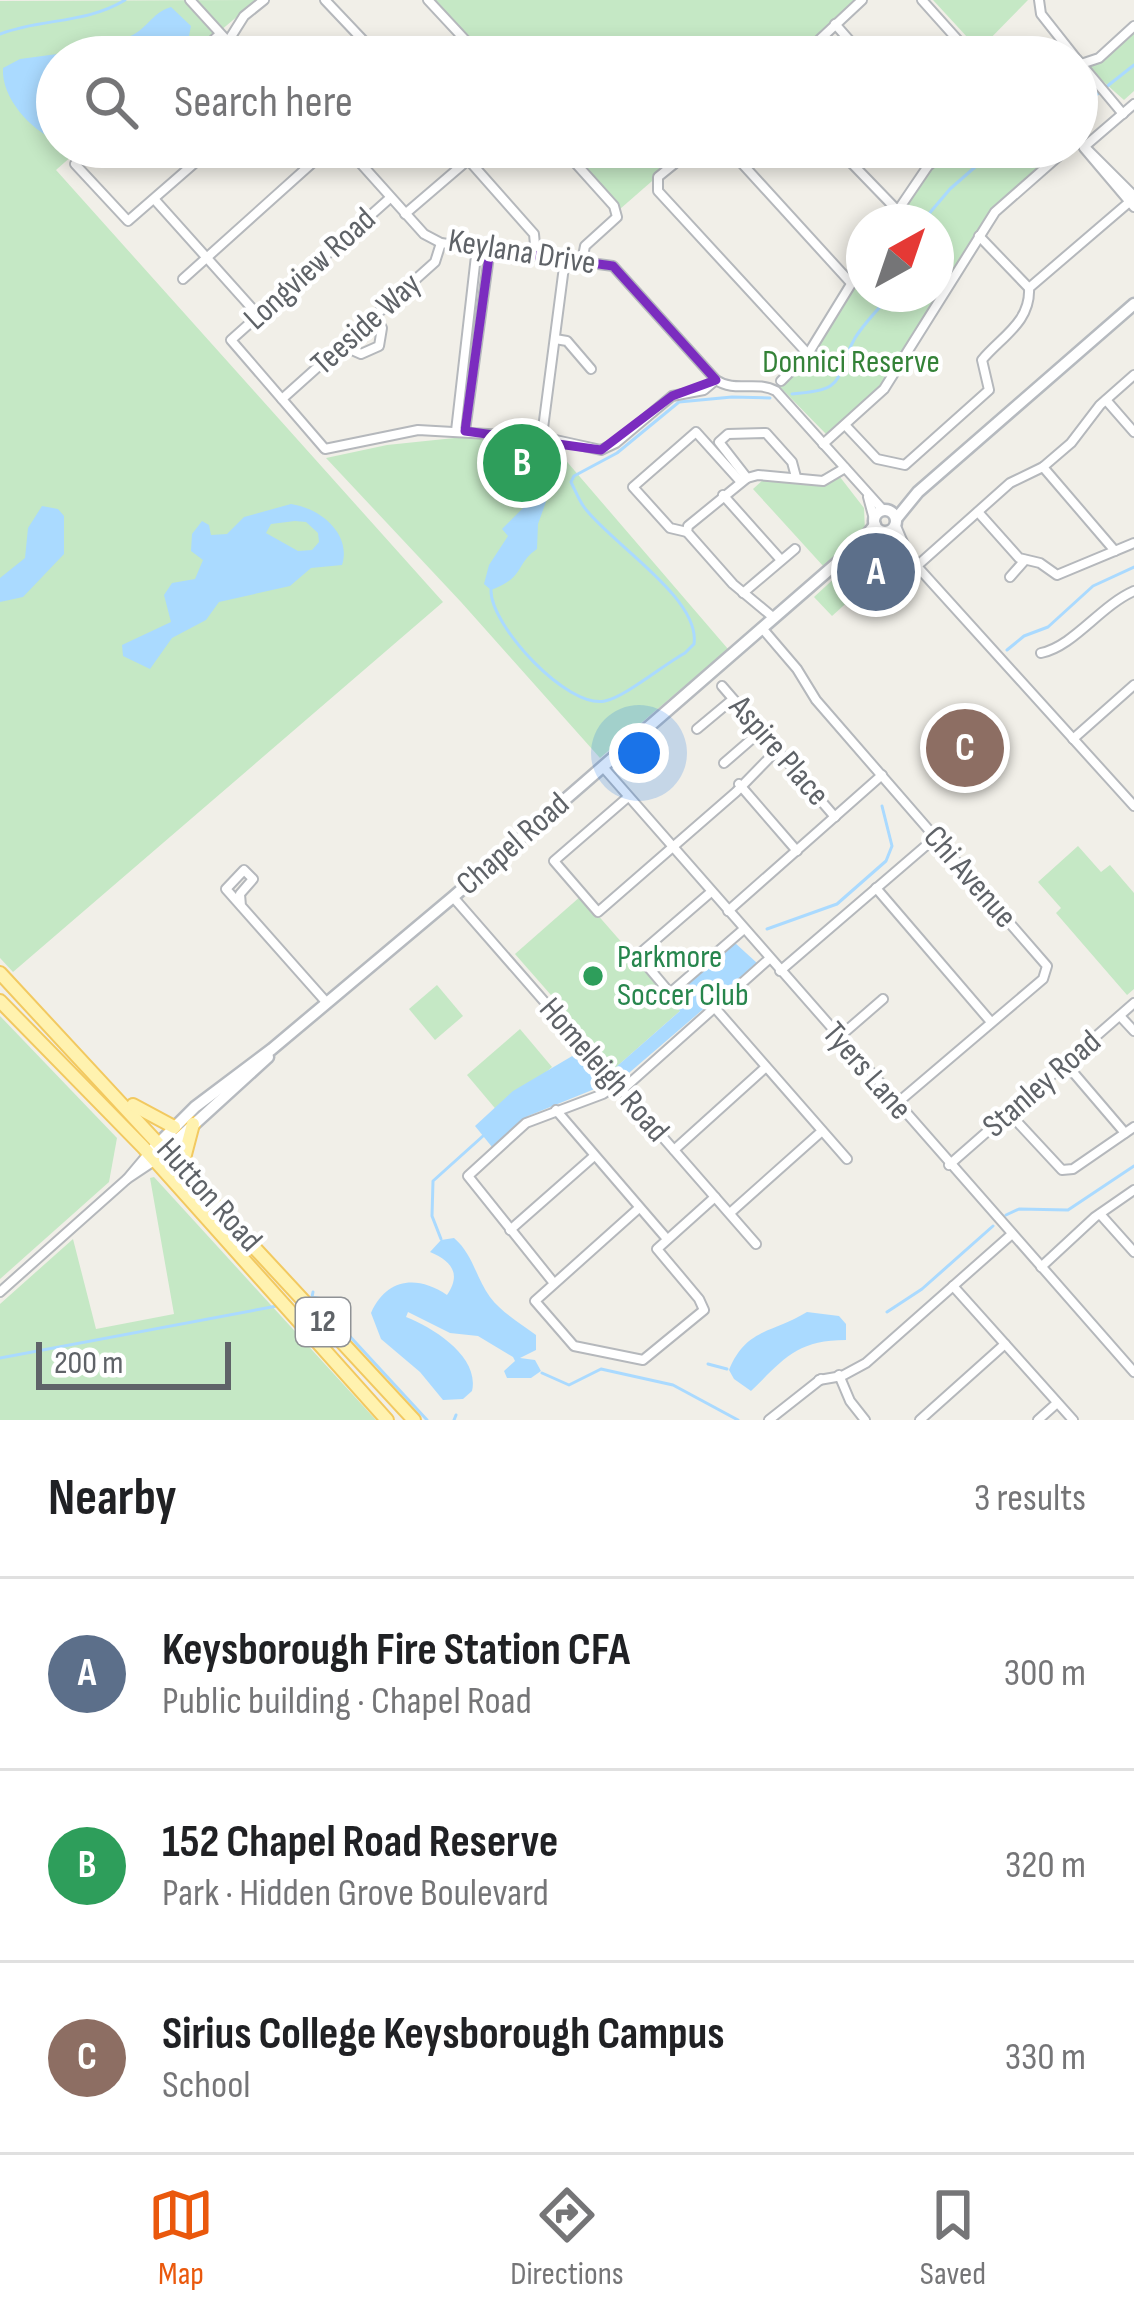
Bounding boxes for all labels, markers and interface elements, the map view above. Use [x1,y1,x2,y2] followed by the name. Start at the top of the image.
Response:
[36,36,1098,168] search box
[78,69,144,135] icon: search
[174,75,353,130] text: Search here
[236,200,384,338] street label: Longview Road
[846,204,954,312] north arrow
[445,221,599,283] street label: Keylana Drive
[303,264,429,384] street label: Teeside Way
[762,342,940,382] park label: Donnici Reserve
[483,418,561,508] pin: B
[837,527,915,617] pin: A
[720,687,838,814] street label: Aspire Place
[926,703,1004,793] pin: C
[609,723,669,783] your location
[449,784,577,904] street label: Chapel Road
[915,818,1025,936] street label: Chi Avenue
[617,937,749,1015] place label: Parkmore Soccer Club
[580,963,606,989] marker: Parkmore Soccer Club
[531,990,677,1150] street label: Homeleigh Road
[814,1014,920,1128] street label: Tyers Lane
[975,1022,1109,1146] street label: Stanley Road
[148,1130,270,1260] street label: Hutton Road
[296,1298,350,1346] road number: 12
[36,1336,231,1389] scale bar
[54,1343,123,1383] text: 200 m
[48,1468,177,1529] text: Nearby
[974,1475,1086,1522] text: 3 results
[162,1623,630,1678] text: Keysborough Fire Station CFA
[78,1650,96,1697] text: A
[1004,1650,1086,1697] text: 300 m
[162,1678,532,1725] text: Public building · Chapel Road
[162,1815,558,1870] text: 152 Chapel Road Reserve
[78,1842,96,1889] text: B
[1005,1842,1086,1889] text: 320 m
[162,1870,549,1917] text: Park · Hidden Grove Boulevard
[162,2007,725,2062] text: Sirius College Keysborough Campus
[77,2034,97,2081] text: C
[1005,2034,1086,2081] text: 330 m
[162,2062,251,2109] text: School
[148,2182,214,2294] tab: Map
[510,2182,624,2294] tab: Directions
[920,2182,986,2294] tab: Saved

